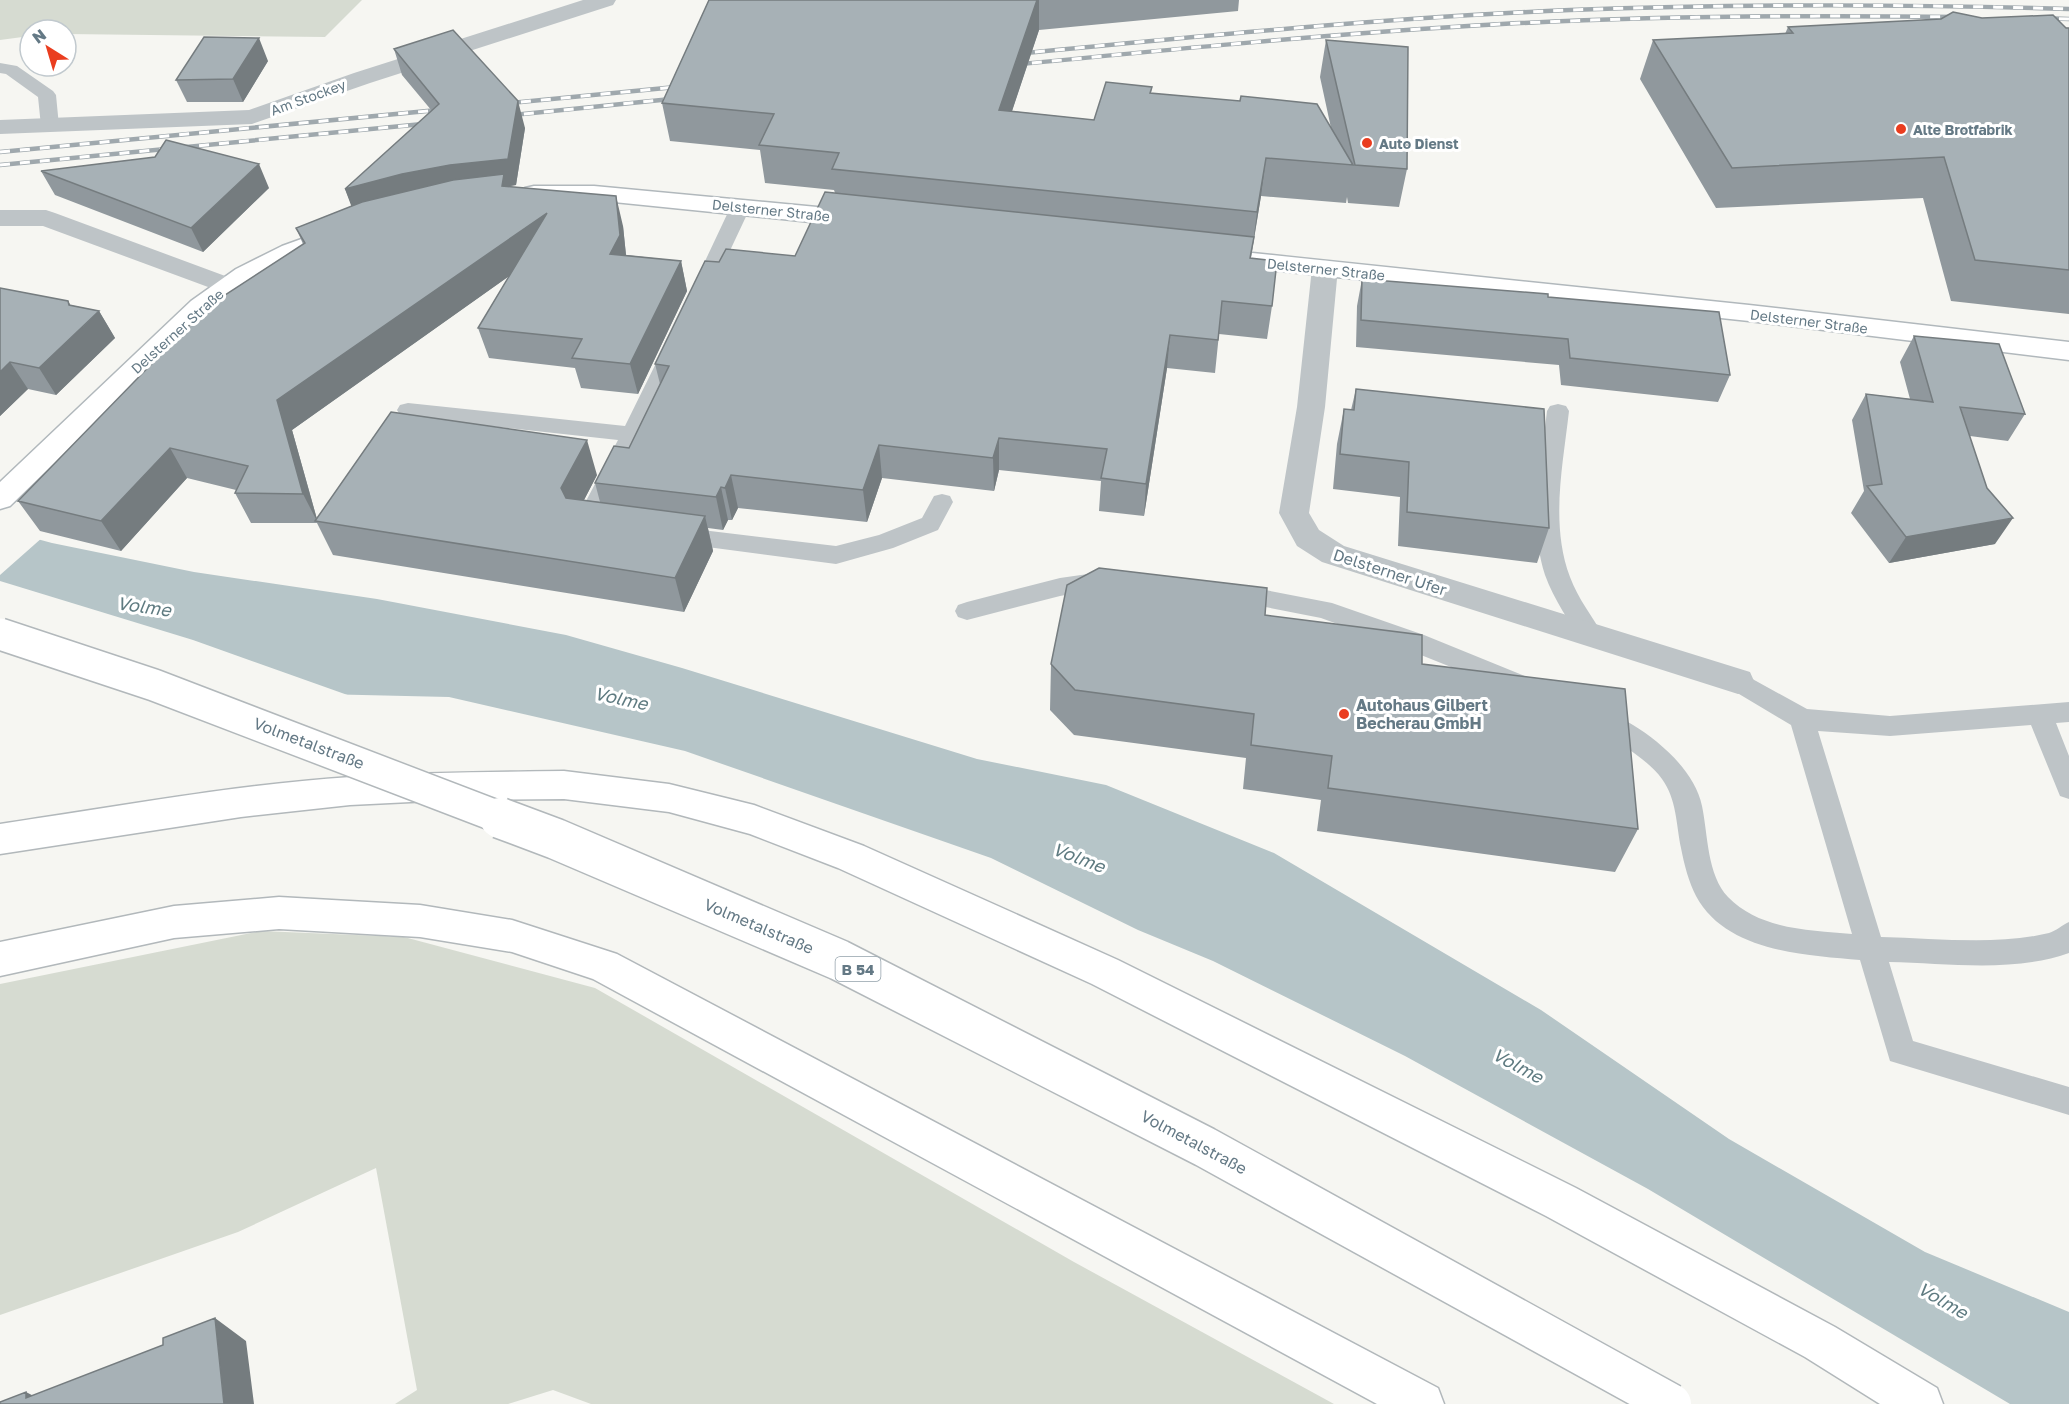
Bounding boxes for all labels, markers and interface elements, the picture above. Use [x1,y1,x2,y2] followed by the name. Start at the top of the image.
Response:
[18,18,78,78] north arrow
[28,24,50,48] text: N
[268,75,348,118] street label: Am Stockey
[1913,121,2013,138] place label: Alte Brotfabrik
[1894,122,1908,136] marker: Alte Brotfabrik
[1379,135,1459,152] place label: Auto Dienst
[1360,136,1374,150] marker: Auto Dienst
[711,195,831,225] street label: Delsterner Straße
[1266,254,1386,284] street label: Delsterner Straße
[127,285,227,377] street label: Delsterner Straße
[1749,305,1869,337] street label: Delsterner Straße
[1331,544,1449,600] street label: Delsterner Ufer
[116,591,174,621] water label: Volme
[592,682,651,715] water label: Volme
[1356,695,1488,733] place label: Autohaus Gilbert Becherau GmbH
[1337,707,1351,721] marker: Autohaus Gilbert Becherau GmbH
[251,713,367,773] street label: Volmetalstraße
[1050,837,1110,877] water label: Volme
[701,894,817,958] street label: Volmetalstraße
[836,957,880,981] road number: B 54
[1489,1043,1548,1088] water label: Volme
[1138,1106,1250,1178] street label: Volmetalstraße
[1914,1277,1973,1324] water label: Volme

